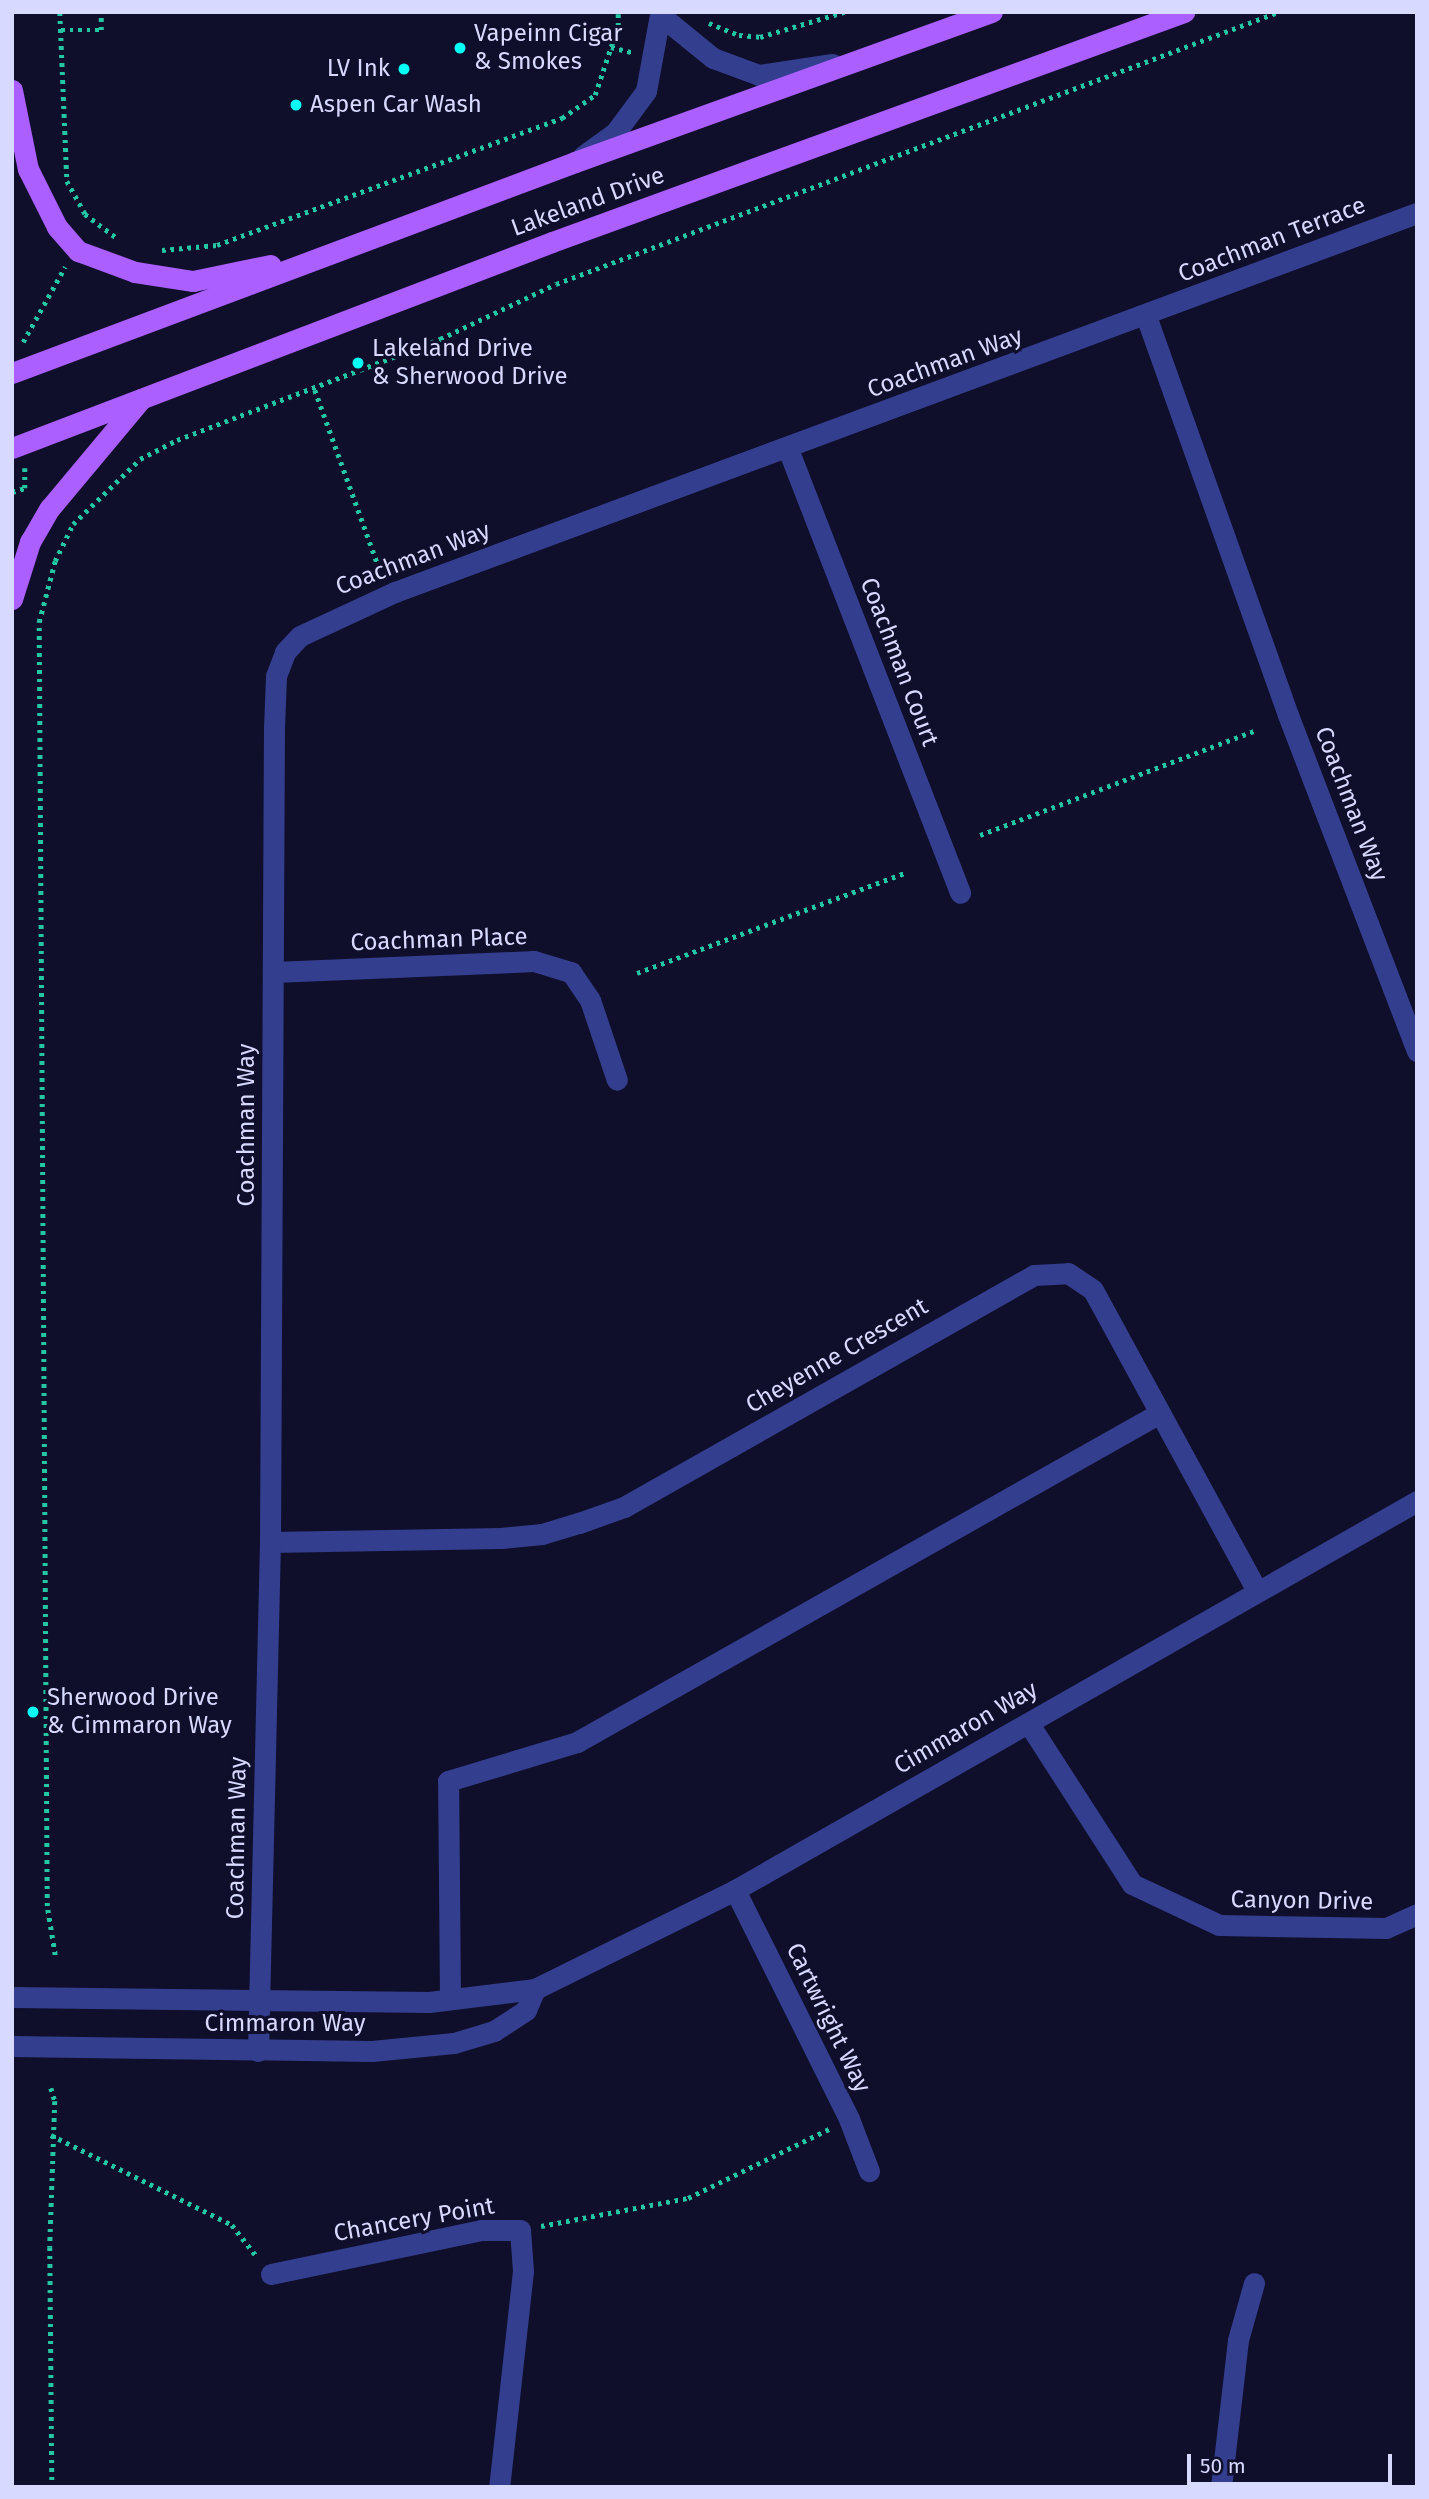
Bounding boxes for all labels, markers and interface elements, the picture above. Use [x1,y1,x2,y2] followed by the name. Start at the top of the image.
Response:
[474,20,623,76] place label: Vapeinn Cigar & Smokes
[452,40,468,56] marker: Vapeinn Cigar & Smokes
[327,55,390,83] place label: LV Ink
[396,61,412,77] marker: LV Ink
[310,91,482,119] place label: Aspen Car Wash
[288,97,304,113] marker: Aspen Car Wash
[507,161,669,243] street label: Lakeland Drive
[1174,191,1370,289] street label: Coachman Terrace
[863,322,1027,404] street label: Coachman Way
[372,335,568,391] place label: Lakeland Drive & Sherwood Drive
[350,355,366,371] marker: Lakeland Drive & Sherwood Drive
[332,516,494,602] street label: Coachman Way
[854,574,944,750] street label: Coachman Court
[1308,723,1394,885] street label: Coachman Way
[350,923,528,957] street label: Coachman Place
[233,1044,261,1206] street label: Coachman Way
[741,1292,933,1420] street label: Cheyenne Crescent
[889,1675,1043,1781] street label: Cimmaron Way
[47,1684,232,1740] place label: Sherwood Drive & Cimmaron Way
[25,1704,41,1720] marker: Sherwood Drive & Cimmaron Way
[221,1756,253,1920] street label: Coachman Way
[1230,1885,1374,1917] street label: Canyon Drive
[779,1939,877,2097] street label: Cartwright Way
[205,2010,365,2038] street label: Cimmaron Way
[331,2192,497,2248] street label: Chancery Point
[1191,2440,1396,2484] scale bar
[1200,2453,1246,2479] text: 50 m

